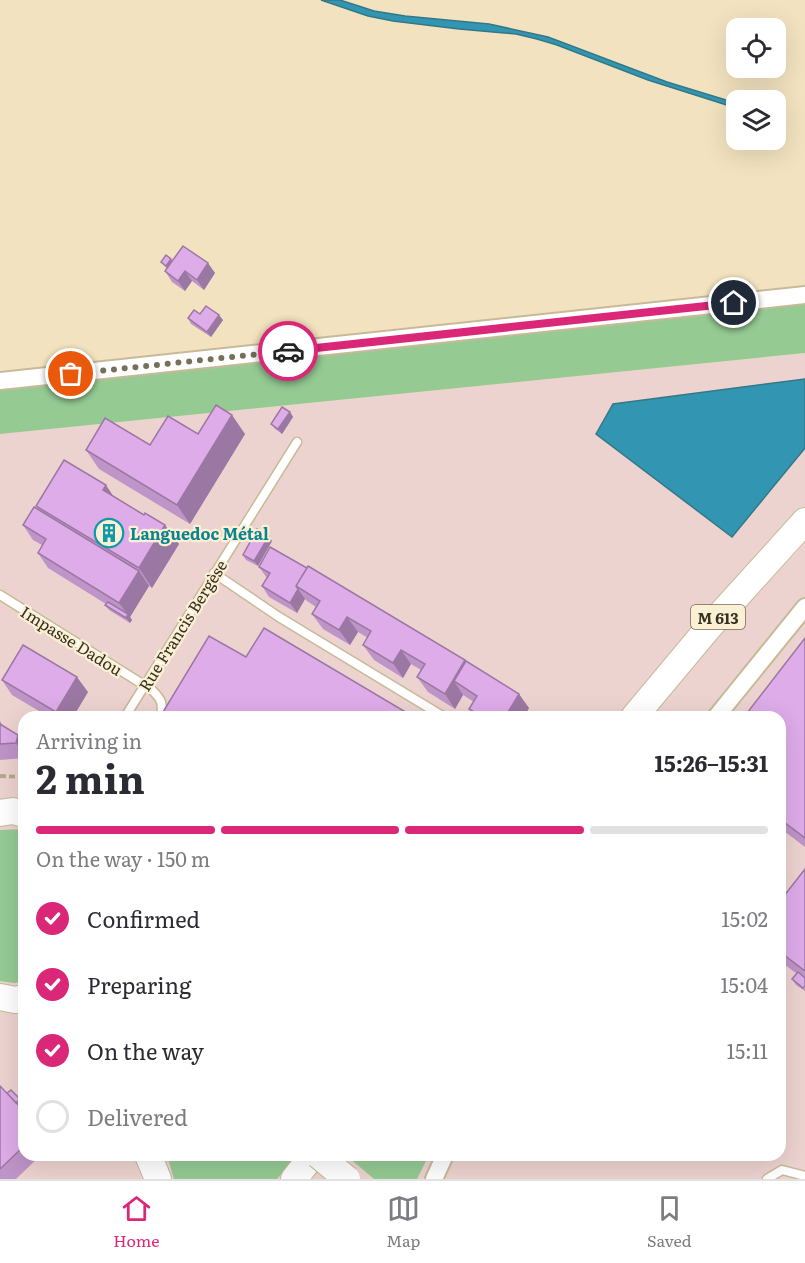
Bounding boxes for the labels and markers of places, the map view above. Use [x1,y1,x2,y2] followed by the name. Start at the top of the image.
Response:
[708,277,759,328] pin
[45,348,96,399] pin
[93,517,125,549] building icon: Languedoc Métal
[130,521,269,545] place label: Languedoc Métal

